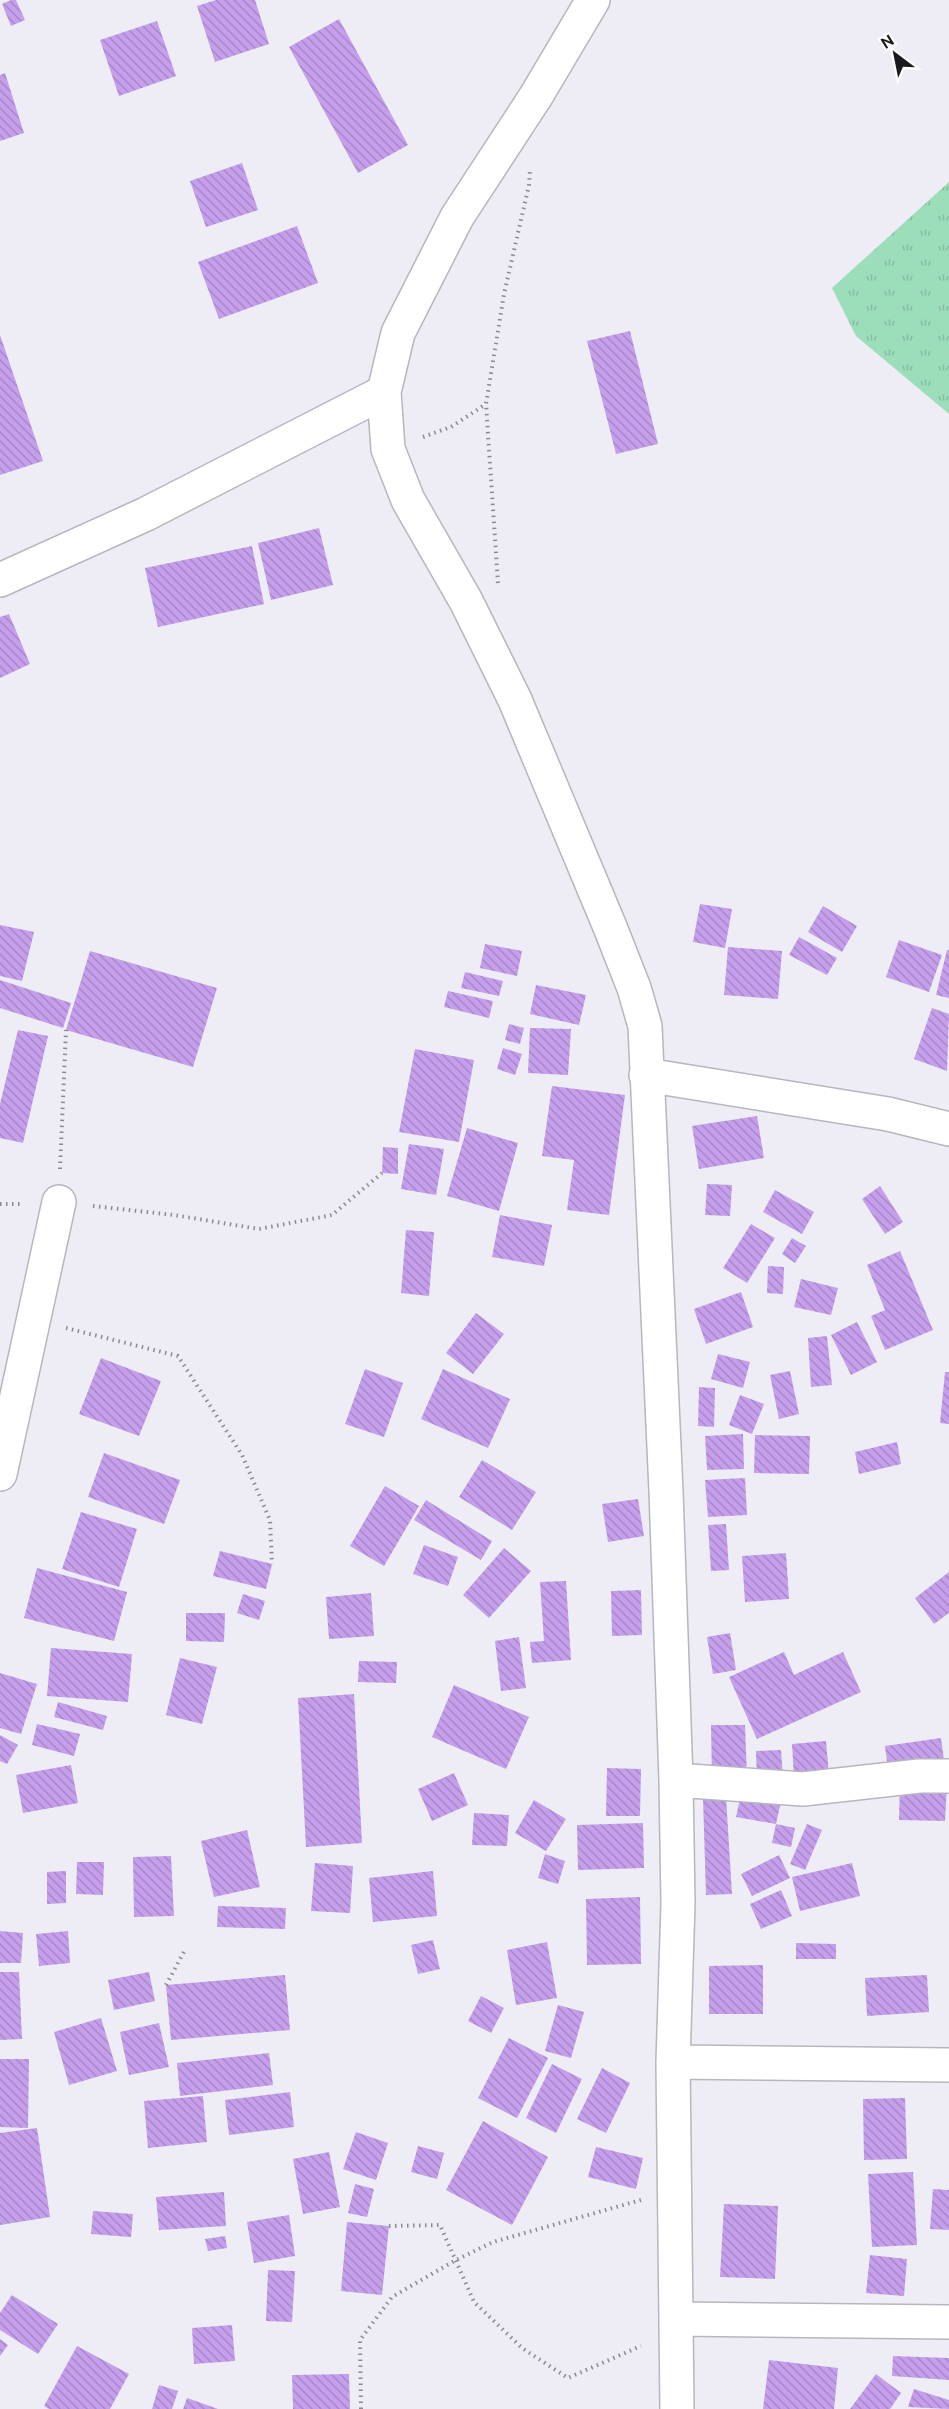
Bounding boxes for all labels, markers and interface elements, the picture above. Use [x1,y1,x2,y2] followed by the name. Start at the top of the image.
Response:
[865,24,925,84] north arrow
[877,30,897,52] text: N

